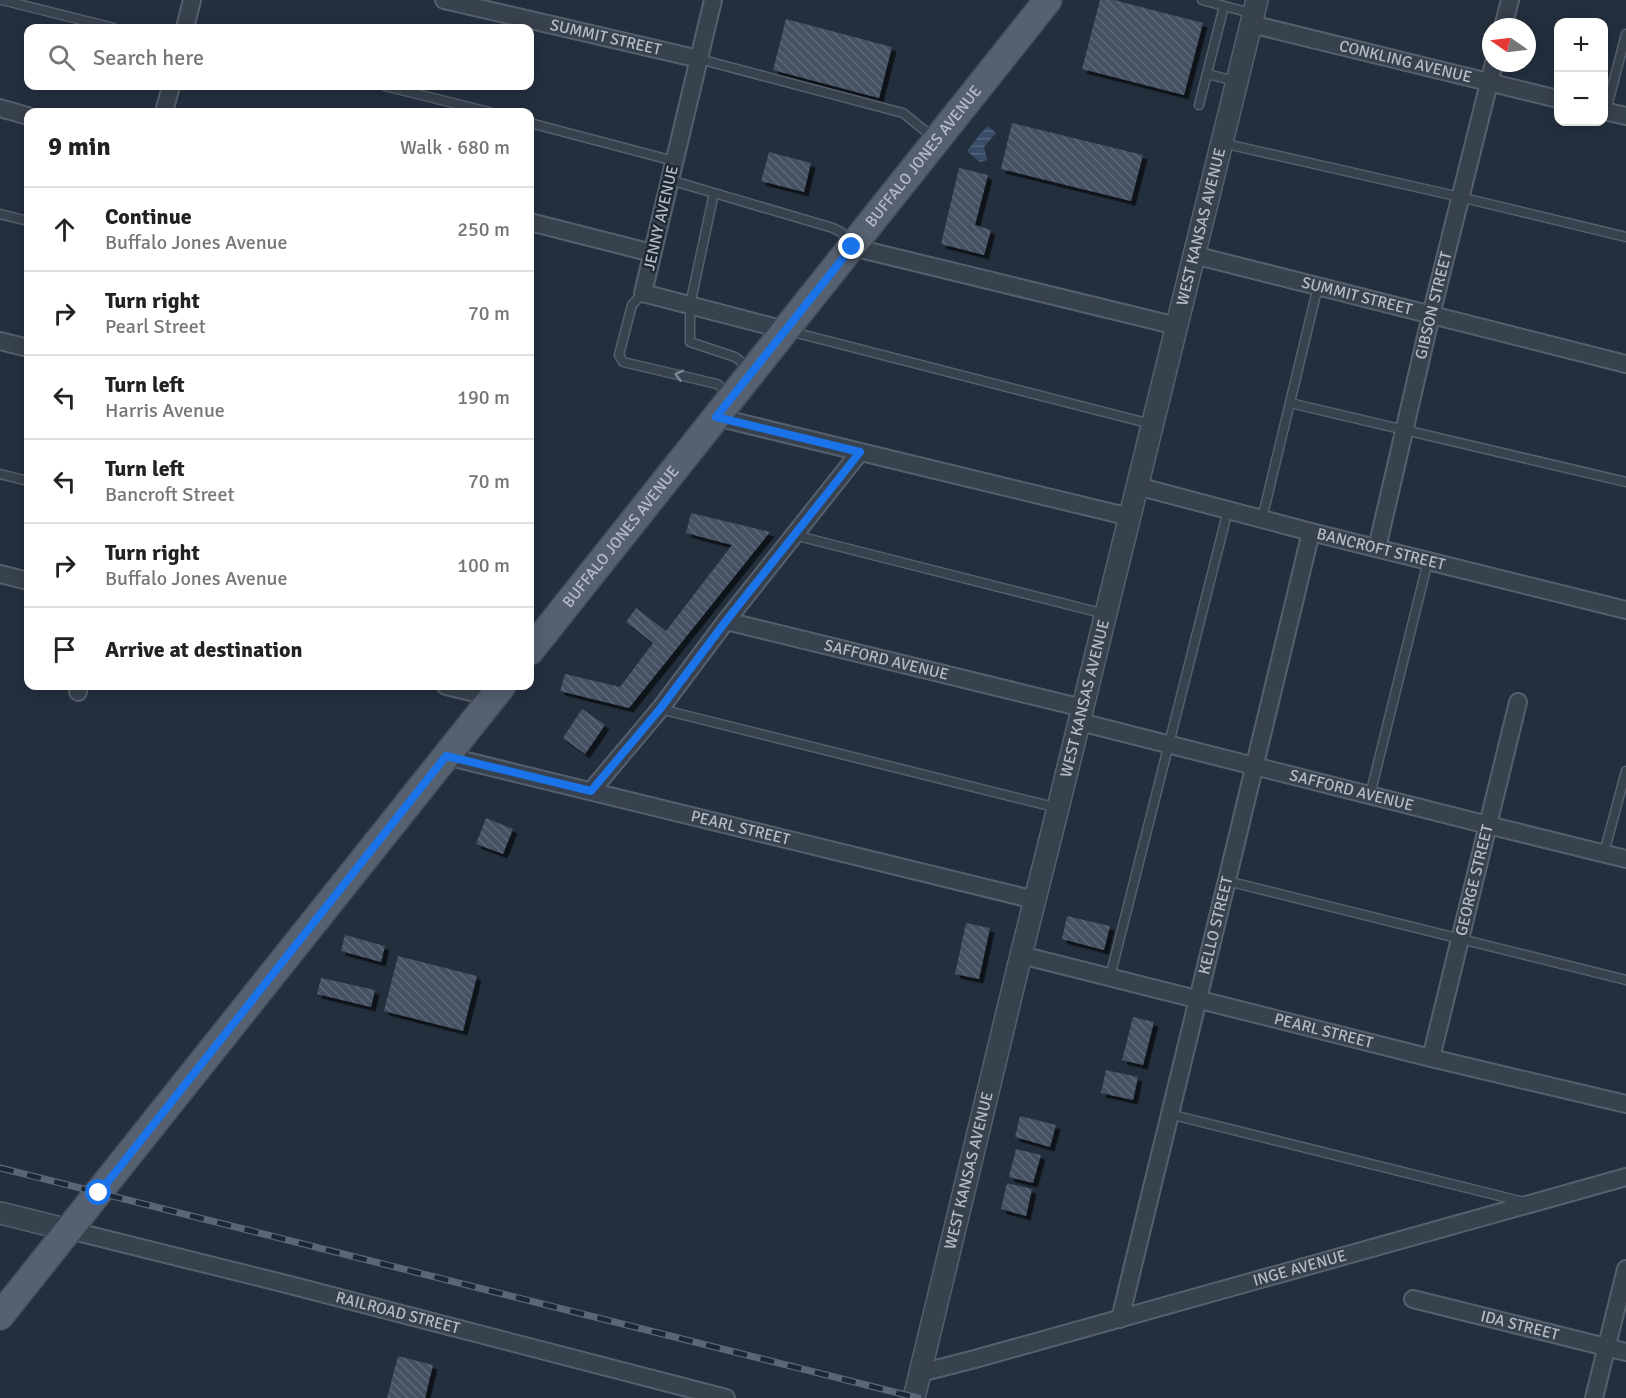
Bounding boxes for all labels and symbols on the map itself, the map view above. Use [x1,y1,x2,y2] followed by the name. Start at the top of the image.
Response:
[548,15,663,60] street label: SUMMIT STREET
[1482,18,1536,72] north arrow
[1337,36,1474,88] street label: CONKLING AVENUE
[861,81,986,231] street label: BUFFALO JONES AVENUE
[1172,146,1230,308] street label: WEST KANSAS AVENUE
[639,163,683,273] street label: JENNY AVENUE
[838,233,864,259] route end
[1411,249,1457,361] street label: GIBSON STREET
[1299,273,1414,320] street label: SUMMIT STREET
[674,370,684,383] one-way arrow
[558,462,683,612] street label: BUFFALO JONES AVENUE
[1315,524,1447,575] street label: BANCROFT STREET
[1056,618,1114,780] street label: WEST KANSAS AVENUE
[822,635,951,685] street label: SAFFORD AVENUE
[1287,765,1416,816] street label: SAFFORD AVENUE
[689,806,792,850] street label: PEARL STREET
[1451,822,1498,938] street label: GEORGE STREET
[1194,874,1238,977] street label: KELLO STREET
[1272,1009,1375,1053] street label: PEARL STREET
[940,1090,998,1252] street label: WEST KANSAS AVENUE
[85,1179,111,1205] route start
[1251,1246,1349,1291] street label: INGE AVENUE
[333,1287,462,1339] street label: RAILROAD STREET
[1478,1306,1561,1345] street label: IDA STREET

